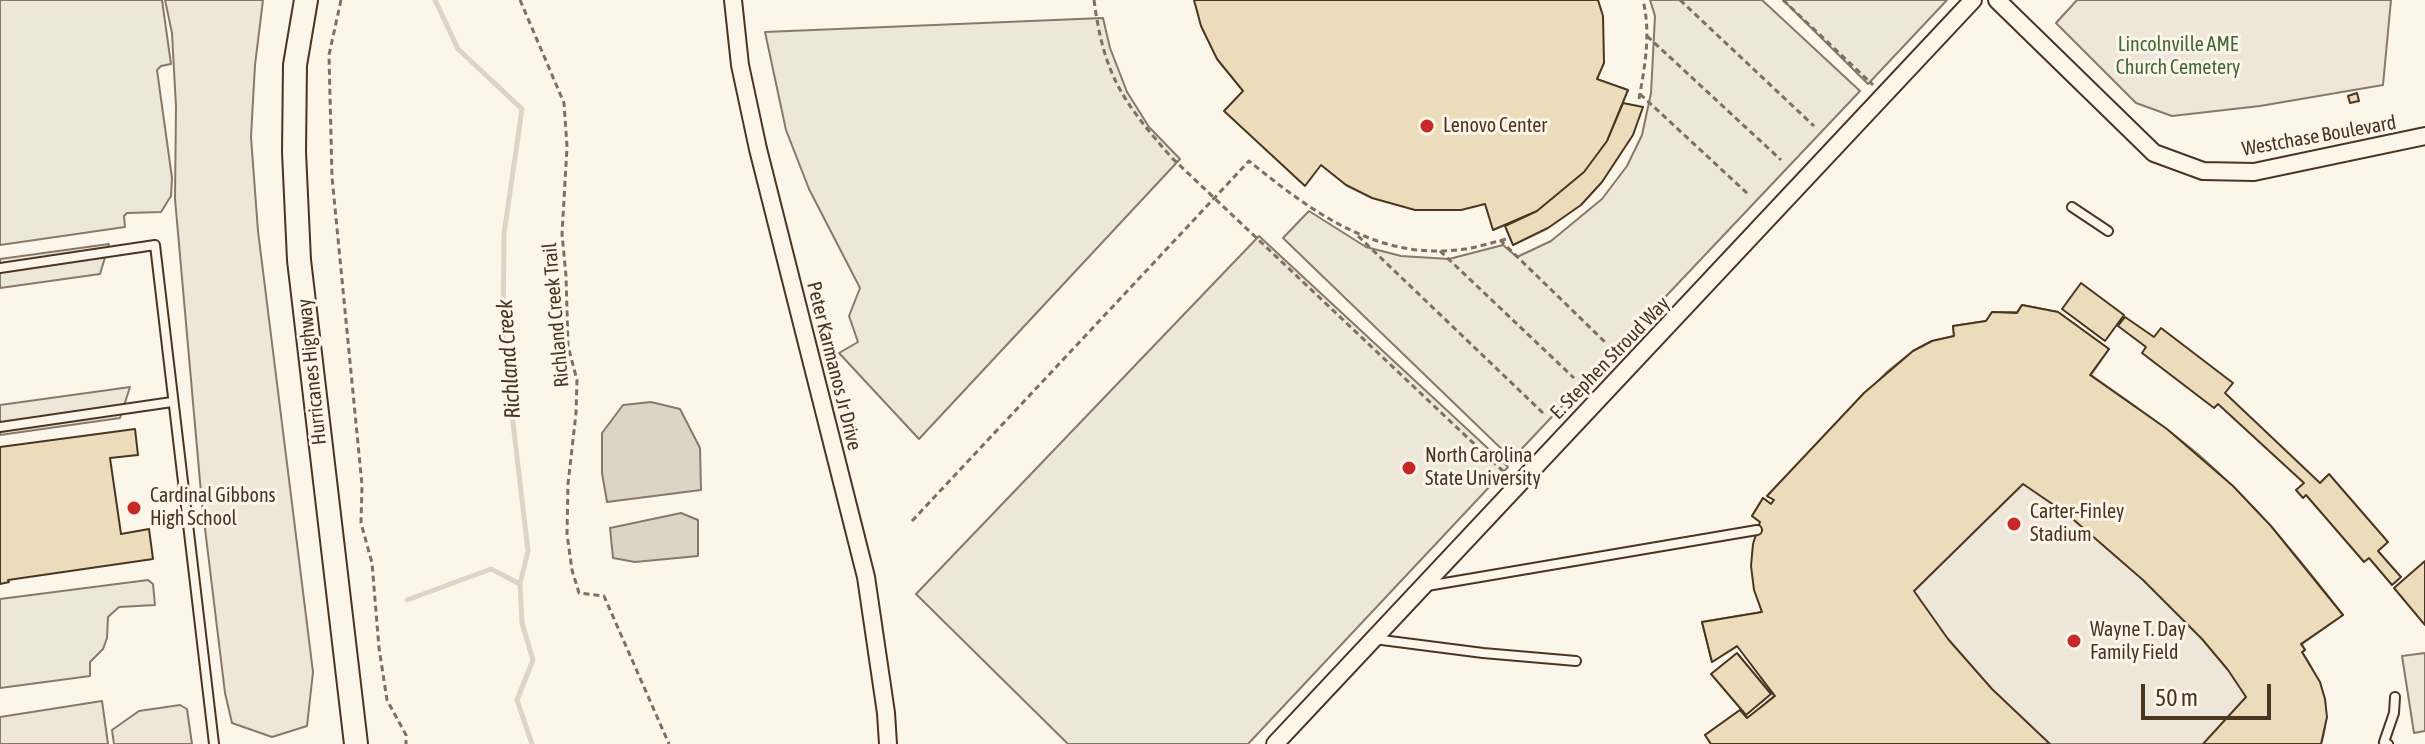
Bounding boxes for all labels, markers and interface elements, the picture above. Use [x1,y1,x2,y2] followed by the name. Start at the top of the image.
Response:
[2116,33,2240,80] park label: Lincolnville AME Church Cemetery
[2240,111,2398,161] street label: Westchase Boulevard
[1443,114,1547,138] place label: Lenovo Center
[1418,117,1436,135] marker: Lenovo Center
[538,242,574,388] street label: Richland Creek Trail
[801,279,867,453] street label: Peter Karmanos Jr Drive
[1545,292,1675,424] street label: E. Stephen Stroud Way
[292,298,332,446] street label: Hurricanes Highway
[492,298,526,420] water label: Richland Creek
[1425,444,1541,491] place label: North Carolina State University
[1400,459,1418,477] marker: North Carolina State University
[150,484,276,531] place label: Cardinal Gibbons High School
[125,499,143,517] marker: Cardinal Gibbons High School
[2030,500,2124,547] place label: Carter-Finley Stadium
[2005,515,2023,533] marker: Carter-Finley Stadium
[2090,618,2186,665] place label: Wayne T. Day Family Field
[2065,632,2083,650] marker: Wayne T. Day Family Field
[2145,668,2275,718] scale bar
[2155,684,2198,711] text: 50 m

